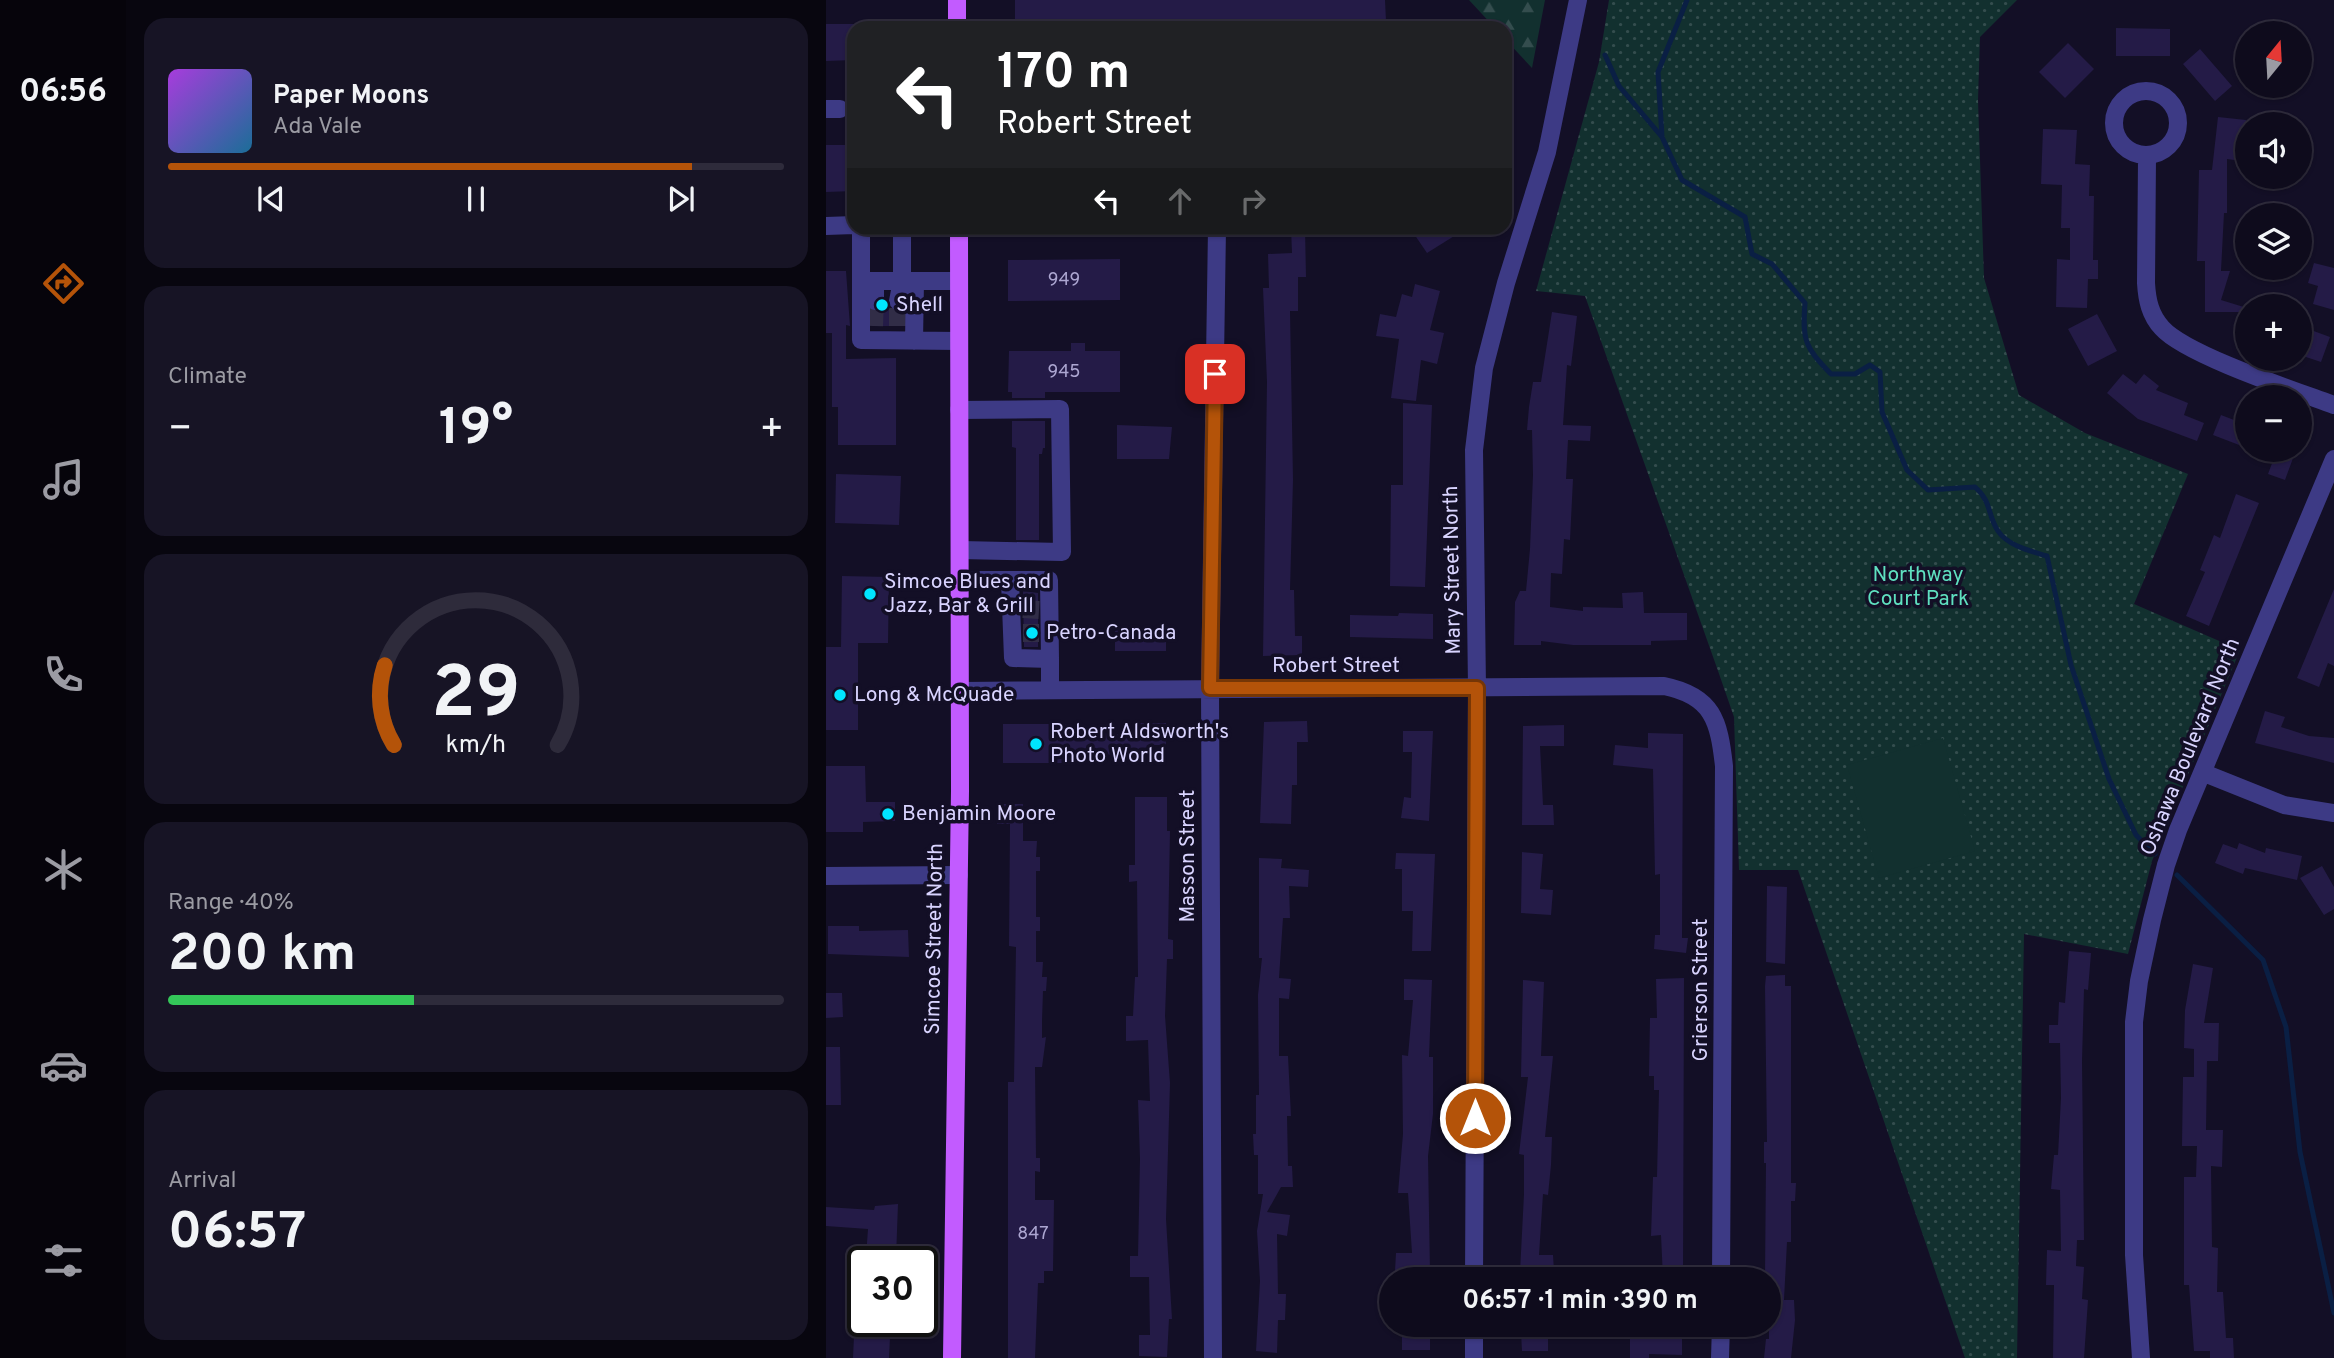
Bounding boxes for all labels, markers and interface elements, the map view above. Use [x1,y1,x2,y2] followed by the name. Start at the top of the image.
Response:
[2235,21,2312,98] north arrow
[2235,21,2312,462] map controls
[997,44,1130,106] text: 170 m
[882,49,973,140] icon: left
[19,73,107,113] text: 06:56
[273,80,429,113] text: Paper Moons
[997,105,1192,145] text: Robert Street
[2235,112,2312,189] button: sound
[273,113,362,142] text: Ada Vale
[252,180,290,218] icon: previous
[457,180,495,218] icon: pause
[662,180,700,218] icon: next
[1088,182,1126,220] icon: left
[1161,182,1199,220] icon: ahead
[1234,182,1272,220] icon: right
[2235,203,2312,280] button: layers
[39,259,88,308] icon: directions
[1048,269,1080,292] house number: 949
[896,292,943,319] place label: Shell
[2235,294,2312,371] button: +
[874,297,890,313] marker: Shell
[1185,344,1245,404] pin
[1196,355,1234,393] icon: arrive
[1047,361,1081,384] house number: 945
[168,363,247,392] text: Climate
[2235,385,2312,462] button: −
[439,397,513,463] text: 19°
[168,406,193,455] text: −
[759,406,784,455] text: +
[39,455,88,504] icon: music
[1438,485,1468,655] street label: Mary Street North
[1867,562,1969,613] park label: Northway Court Park
[884,569,1051,620] place label: Simcoe Blues and Jazz, Bar & Grill
[862,586,878,602] marker: Simcoe Blues and Jazz, Bar & Grill
[1046,620,1176,647] place label: Petro-Canada
[1024,625,1040,641] marker: Petro-Canada
[2135,634,2247,860] street label: Oshawa Boulevard North
[39,650,88,699] icon: phone
[431,651,521,743] text: 29
[1272,653,1400,680] street label: Robert Street
[854,682,1014,709] place label: Long & McQuade
[832,687,848,703] marker: Long & McQuade
[1050,719,1229,770] place label: Robert Aldsworth's Photo World
[446,730,506,762] text: km/h
[1028,736,1044,752] marker: Robert Aldsworth's Photo World
[1175,790,1202,922] street label: Masson Street
[902,801,1056,828] place label: Benjamin Moore
[880,806,896,822] marker: Benjamin Moore
[920,843,950,1035] street label: Simcoe Street North
[39,845,88,894] icon: climate
[168,889,294,918] text: Range · 40%
[1688,918,1715,1062] street label: Grierson Street
[168,923,356,989] text: 200 km
[39,1041,88,1090] icon: car
[1438,1081,1512,1155] position arrow
[168,1167,237,1196] text: Arrival
[168,1201,306,1267] text: 06:57
[1017,1223,1049,1246] house number: 847
[39,1236,88,1285] icon: filters
[847,1246,938,1337] speed limit sign: 30
[1462,1285,1698,1318] text: 06:57 · 1 min · 390 m

